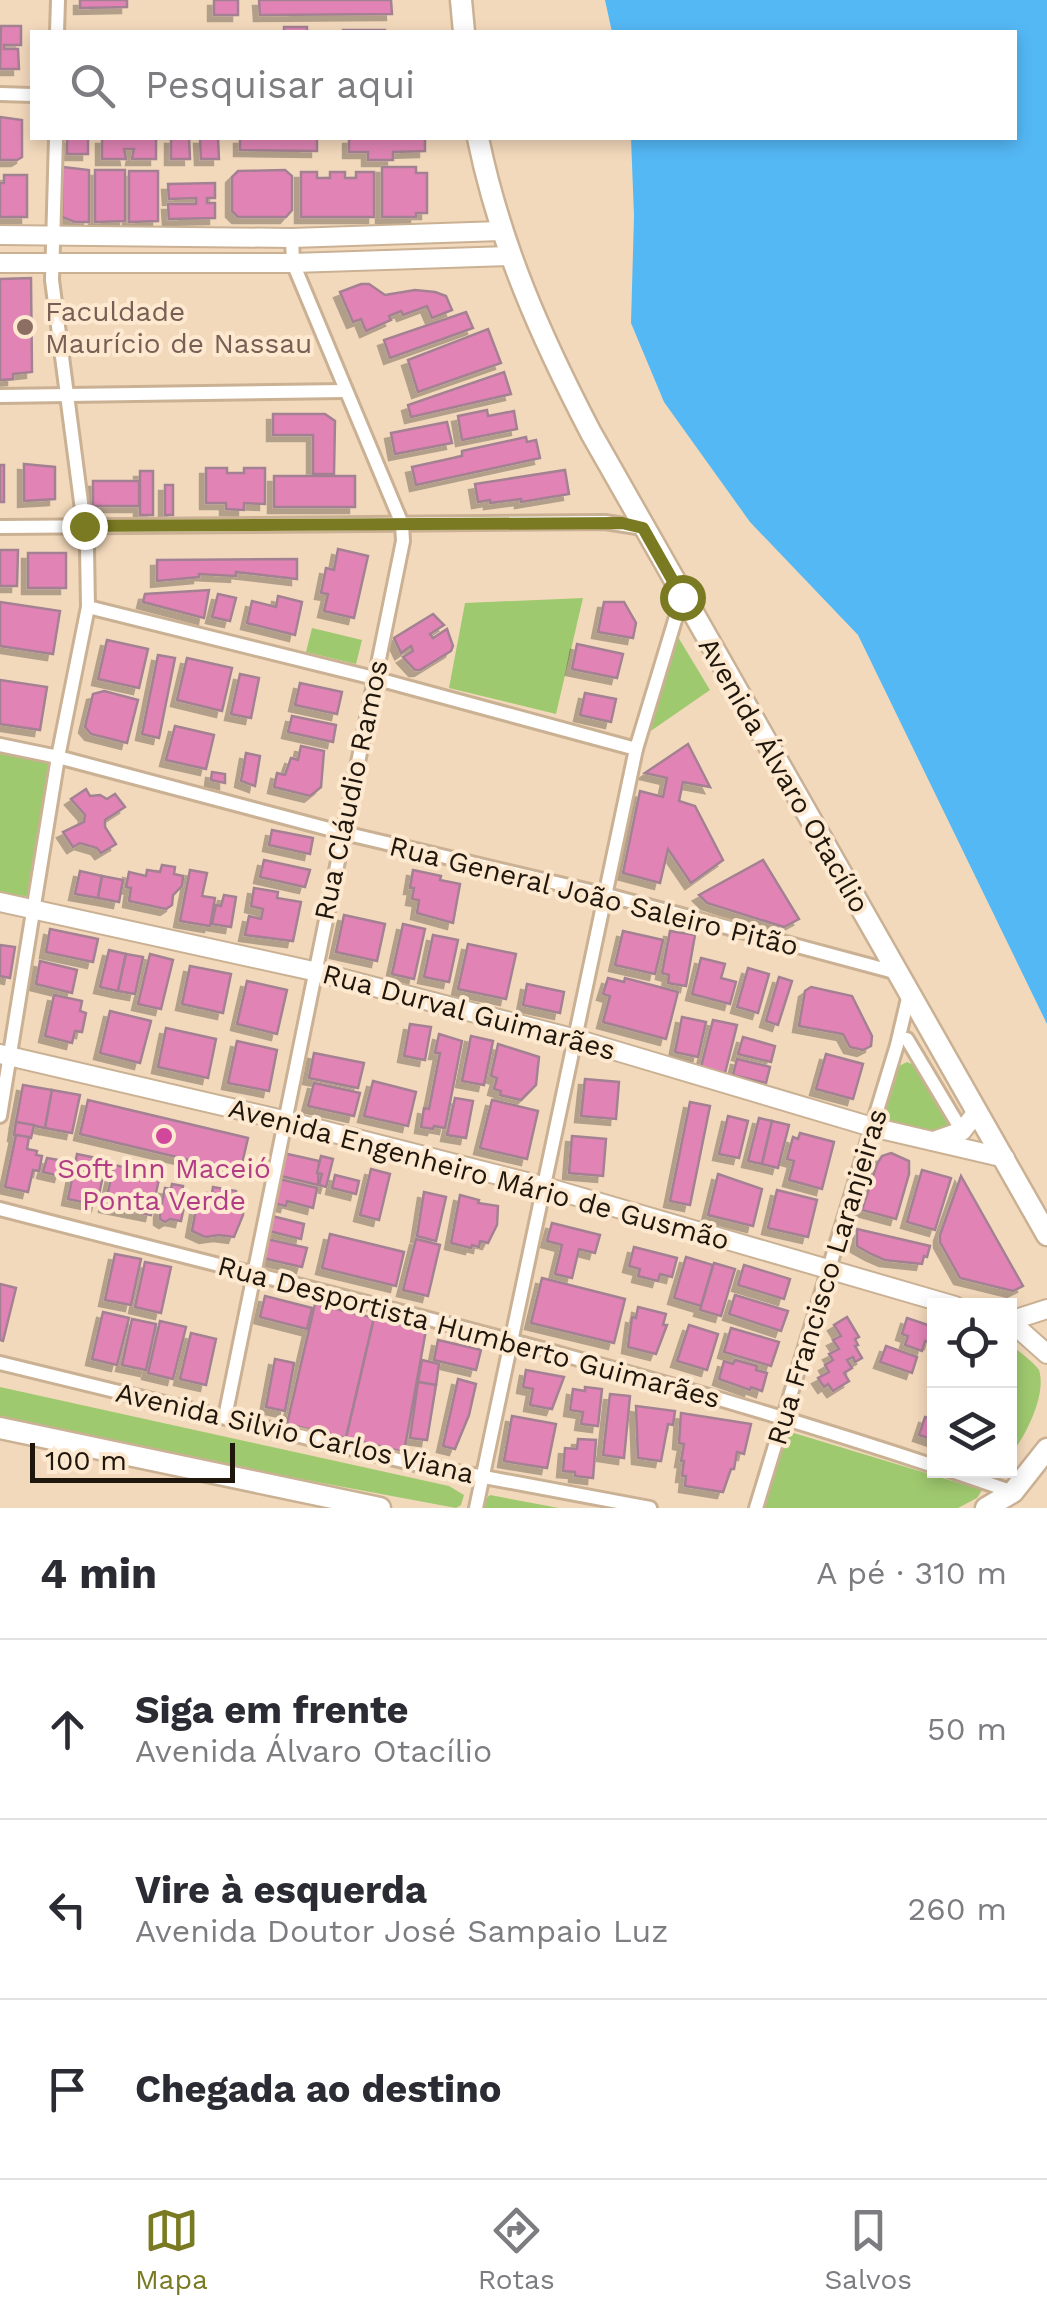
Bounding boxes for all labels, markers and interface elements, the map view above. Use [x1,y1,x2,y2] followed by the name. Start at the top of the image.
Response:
[30,30,1017,140] search box
[65,58,120,113] icon: search
[145,63,415,107] text: Pesquisar aqui
[45,295,312,360] place label: Faculdade Maurício de Nassau
[14,316,36,338] marker: Faculdade Maurício de Nassau
[62,504,108,550] route end
[660,575,706,621] route start
[692,631,876,919] street label: Avenida Álvaro Otacílio
[307,657,395,923] street label: Rua Cláudio Ramos
[386,829,802,963] street label: Rua General João Saleiro Pitão
[319,957,619,1067] street label: Rua Durval Guimarães
[225,1091,733,1257] street label: Avenida Engenheiro Mário de Gusmão
[760,1105,894,1449] street label: Rua Francisco Laranjeiras
[153,1125,175,1147] marker: Soft Inn Maceió Ponta Verde
[57,1152,271,1217] place label: Soft Inn Maceió Ponta Verde
[214,1249,724,1415] street label: Rua Desportista Humberto Guimarães
[927,1298,1017,1478] map controls
[927,1298,1017,1388] button: locate
[113,1376,478,1490] street label: Avenida Silvio Carlos Viana
[927,1388,1017,1478] button: layers
[30,1438,235,1482] scale bar
[45,1444,127,1477] text: 100 m
[40,1549,157,1598] text: 4 min
[816,1554,1007,1592] text: A pé · 310 m
[135,1688,409,1732] text: Siga em frente
[40,1702,95,1757] icon: ahead
[927,1710,1007,1748] text: 50 m
[135,1732,492,1770] text: Avenida Álvaro Otacílio
[135,1868,427,1912] text: Vire à esquerda
[40,1882,95,1937] icon: left
[908,1890,1007,1928] text: 260 m
[135,1912,668,1950] text: Avenida Doutor José Sampaio Luz
[40,2062,95,2117] icon: arrive
[135,2067,502,2111] text: Chegada ao destino
[135,2203,208,2296] tab: Mapa
[478,2203,555,2296] tab: Rotas
[824,2203,912,2296] tab: Salvos

